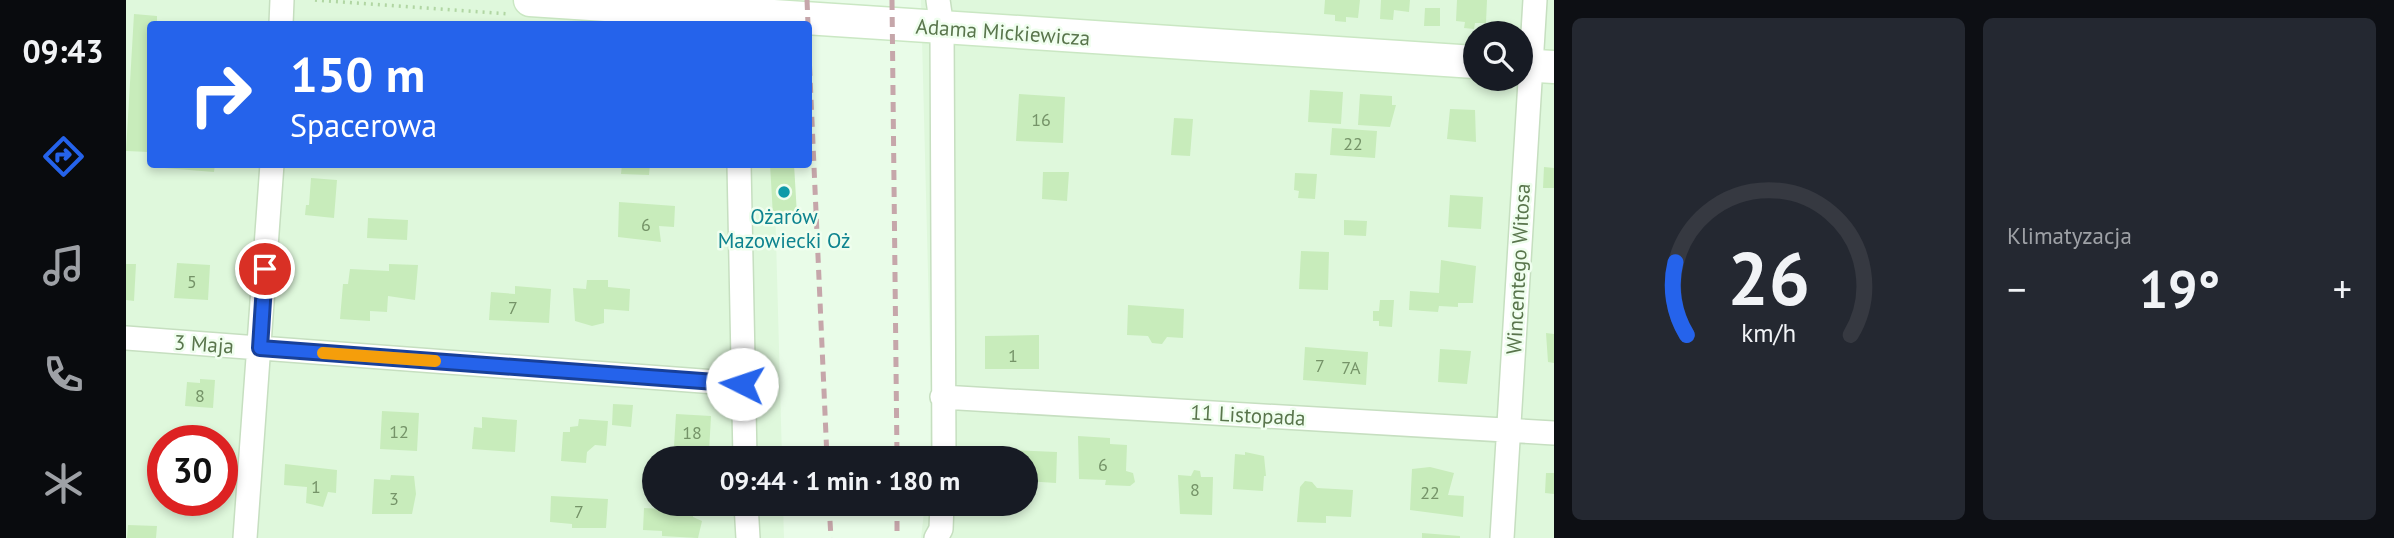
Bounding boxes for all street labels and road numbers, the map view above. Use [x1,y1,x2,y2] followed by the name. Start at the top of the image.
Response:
[915,12,1091,52] street label: Adama Mickiewicza
[1500,183,1536,355] street label: Wincentego Witosa
[173,328,235,360] street label: 3 Maja
[1190,398,1306,432] street label: 11 Listopada

